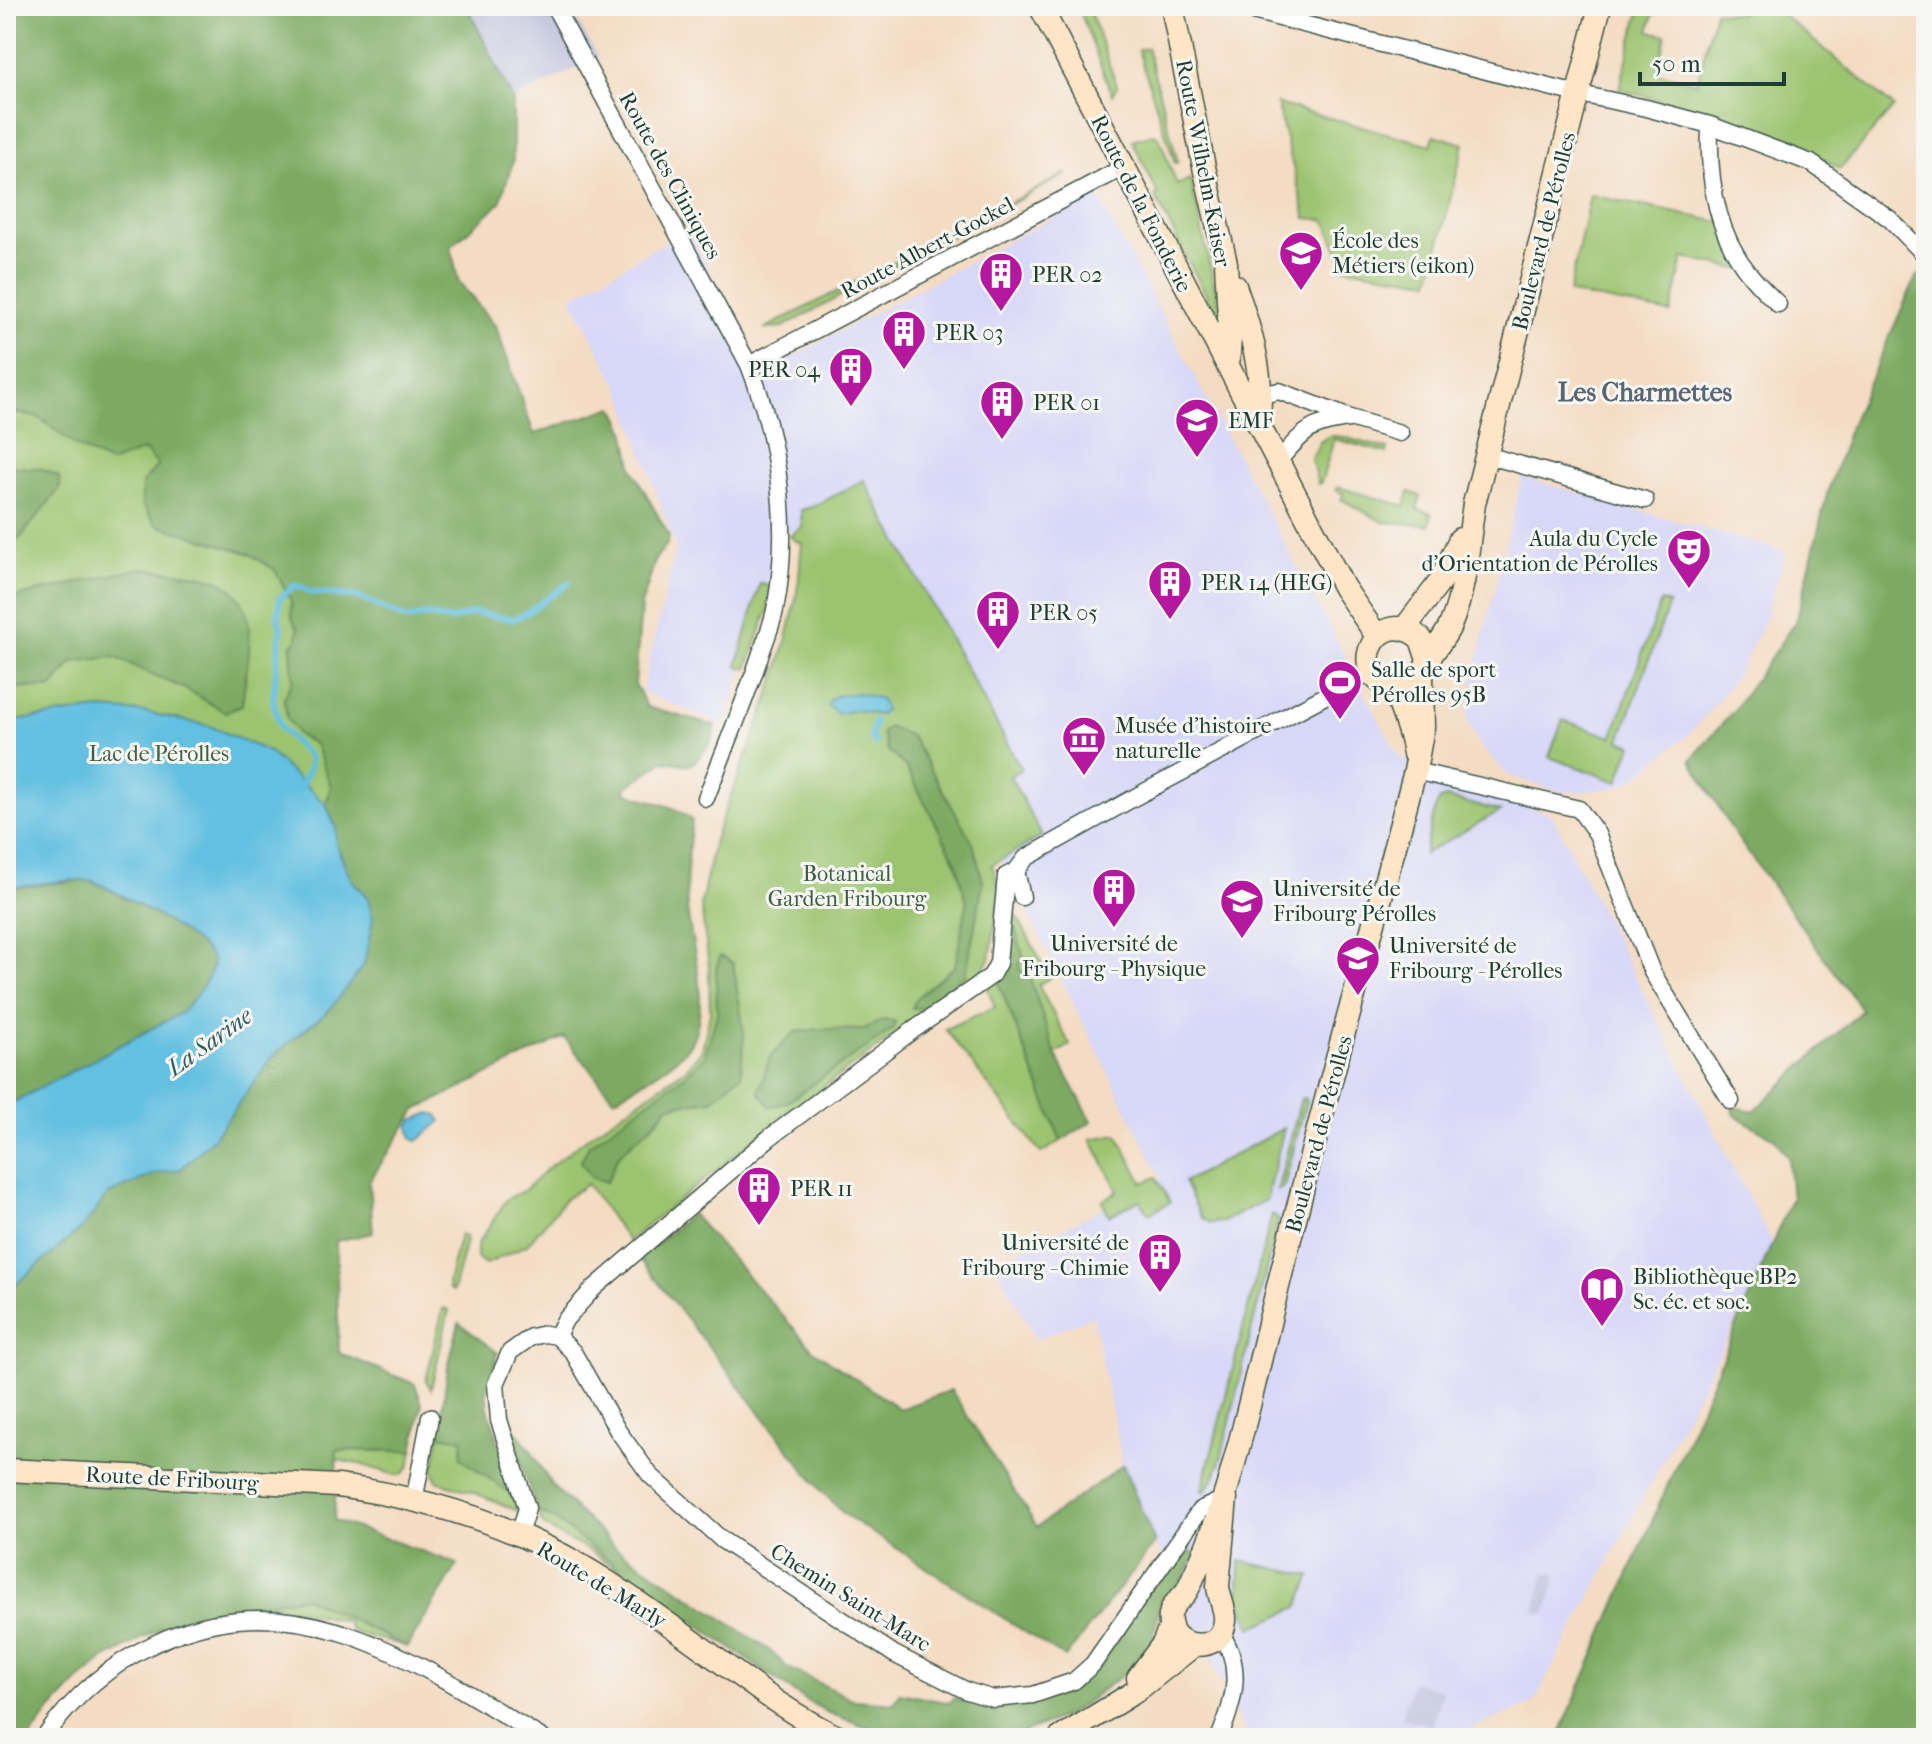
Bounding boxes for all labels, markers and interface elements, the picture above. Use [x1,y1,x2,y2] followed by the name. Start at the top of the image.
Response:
[1640,36,1784,86] scale bar
[1652,50,1701,78] text: 50 m
[1170,57,1236,270] street label: Route Wilhelm-Kaiser
[613,87,727,264] street label: Route des Cliniques
[1085,110,1197,297] street label: Route de la Fonderie
[1507,129,1581,333] street label: Boulevard de Pérolles
[836,191,1018,305] street label: Route Albert-Gockel
[1332,227,1474,279] place label: École des Métiers (eikon)
[1277,229,1325,292] school or university icon: École des Métiers (eikon)
[977,250,1025,313] building icon: PER 02
[1032,262,1103,288] place label: PER 02
[880,308,928,371] building icon: PER 03
[935,320,1003,346] place label: PER 03
[827,345,875,408] building icon: PER 04
[748,357,821,383] place label: PER 04
[1558,377,1733,408] district label: Les Charmettes
[978,378,1026,441] building icon: PER 01
[1033,390,1100,416] place label: PER 01
[1173,396,1221,459] school or university icon: EMF
[1228,408,1274,434] place label: EMF
[1422,526,1658,577] place label: Aula du Cycle d'Orientation de Pérolles
[1665,527,1713,590] theatre icon: Aula du Cycle d'Orientation de Pérolles
[1146,558,1194,621] building icon: PER 14 (HEG)
[1201,570,1332,596] place label: PER 14 (HEG)
[974,588,1022,651] building icon: PER 05
[1029,600,1098,626] place label: PER 05
[1371,657,1496,708] place label: Salle de sport Pérolles 95B
[1316,658,1364,721] sports icon: Salle de sport Pérolles 95B
[1115,713,1272,764] place label: Musée d'histoire naturelle
[1060,714,1108,777] museum icon: Musée d'histoire naturelle
[89,741,229,767] park label: Lac de Pérolles
[768,861,927,912] park label: Botanical Garden Fribourg
[1090,866,1138,929] building icon: Université de Fribourg - Physique
[1273,876,1436,927] place label: Université de Fribourg Pérolles
[1218,877,1266,940] school or university icon: Université de Fribourg Pérolles
[1022,931,1206,982] place label: Université de Fribourg - Physique
[1389,933,1562,984] place label: Université de Fribourg - Pérolles
[1334,934,1382,997] school or university icon: Université de Fribourg - Pérolles
[159,1001,258,1083] water label: La Sarine
[1280,1033,1358,1236] street label: Boulevard de Pérolles
[735,1164,783,1227] building icon: PER 11
[790,1176,853,1202] place label: PER 11
[961,1230,1129,1281] place label: Université de Fribourg - Chimie
[1136,1231,1184,1294] building icon: Université de Fribourg - Chimie
[1633,1264,1798,1315] place label: Bibliothèque BP2 Sc. éc. et soc.
[1578,1265,1626,1328] library icon: Bibliothèque BP2 Sc. éc. et soc.
[85,1461,259,1497] street label: Route de Fribourg
[532,1536,672,1634] street label: Route de Marly
[766,1538,936,1658] street label: Chemin Saint-Marc

